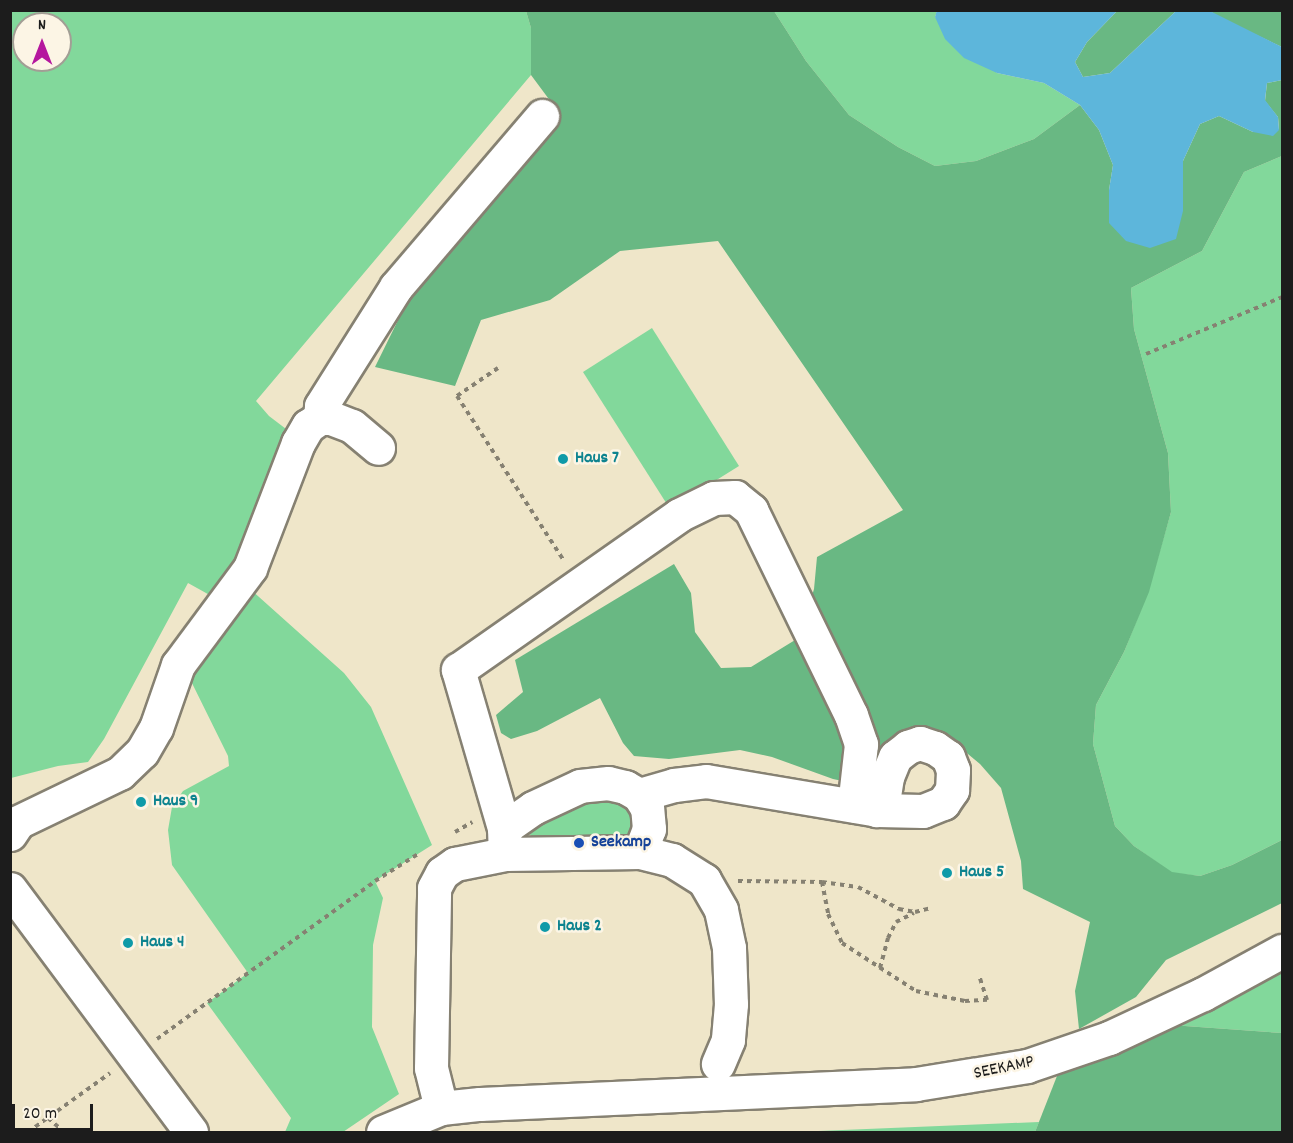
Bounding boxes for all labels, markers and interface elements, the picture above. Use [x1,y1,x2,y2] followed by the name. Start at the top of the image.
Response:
[12,12,72,72] north arrow
[38,14,46,37] text: N
[575,448,619,470] place label: Haus 7
[556,452,570,466] marker: Haus 7
[153,791,198,813] place label: Haus 9
[134,795,148,809] marker: Haus 9
[591,832,651,854] place label: Seekamp
[572,836,586,850] marker: Seekamp
[959,862,1004,884] place label: Haus 5
[940,866,954,880] marker: Haus 5
[557,916,602,938] place label: Haus 2
[538,920,552,934] marker: Haus 2
[140,932,185,954] place label: Haus 4
[121,936,135,950] marker: Haus 4
[972,1052,1036,1086] street label: SEEKAMP
[15,1092,96,1130] scale bar
[23,1102,57,1127] text: 20 m

